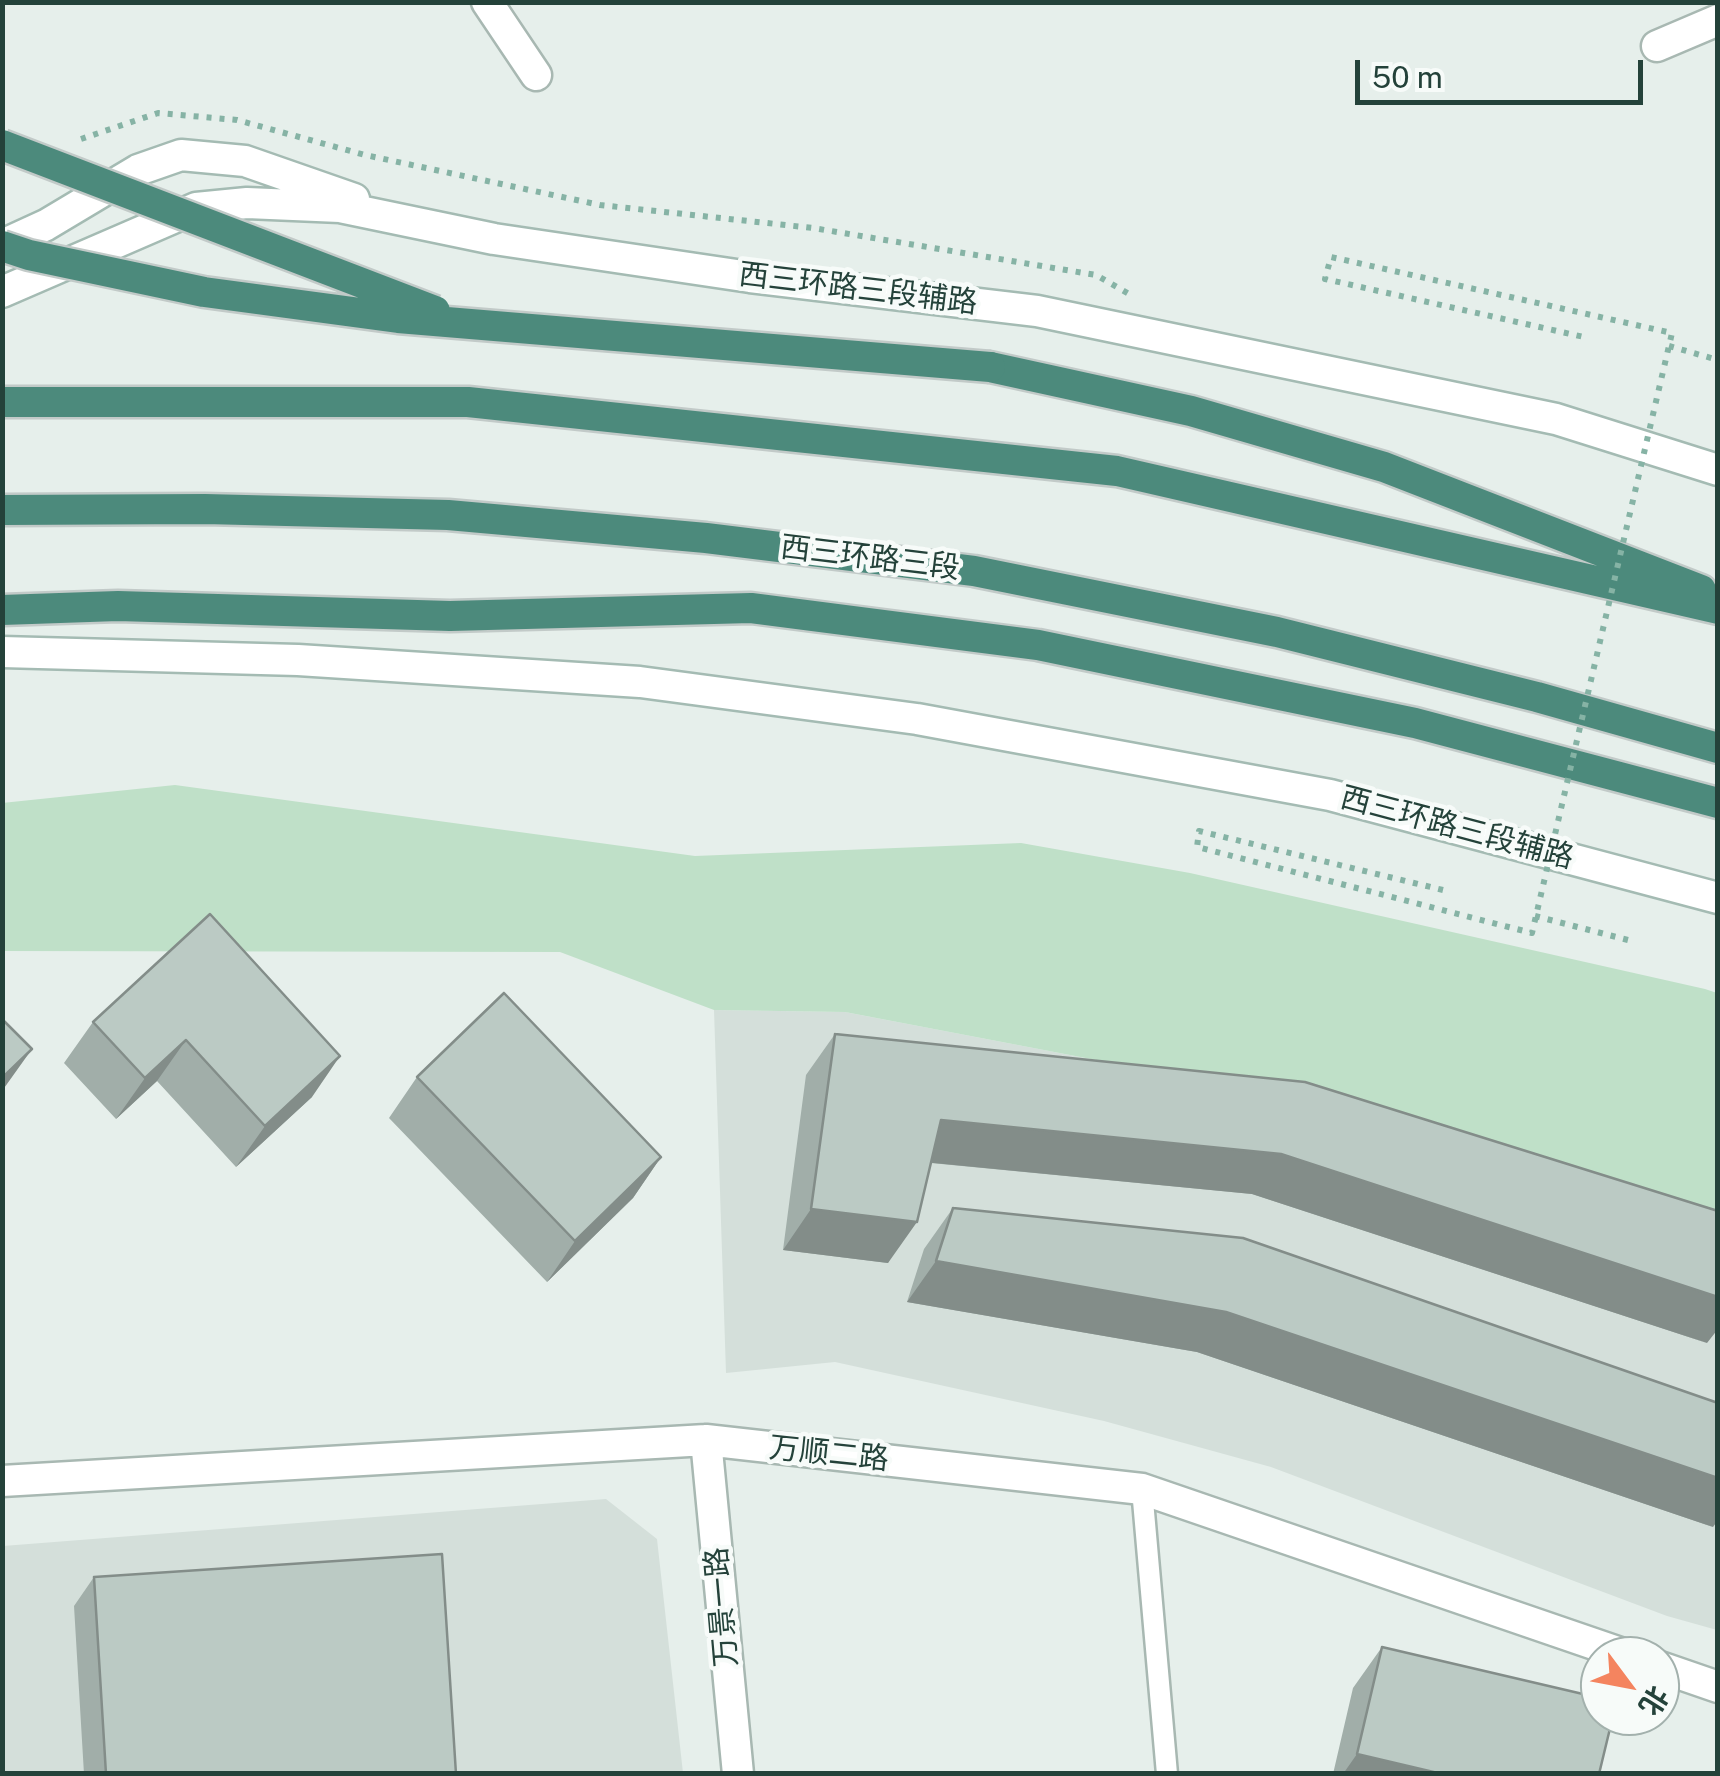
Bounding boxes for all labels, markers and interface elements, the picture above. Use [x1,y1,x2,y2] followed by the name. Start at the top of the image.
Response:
[1360,40,1648,102] scale bar
[1372,59,1443,95] text: 50 m
[737,257,979,321] street label: 西三环路三段辅路
[778,529,962,587] street label: 西三环路三段
[1336,780,1578,876] street label: 西三环路三段辅路
[767,1430,891,1478] street label: 万顺二路
[699,1546,745,1668] street label: 万景一路
[1580,1636,1680,1736] north arrow
[1633,1680,1676,1722] text: 北

